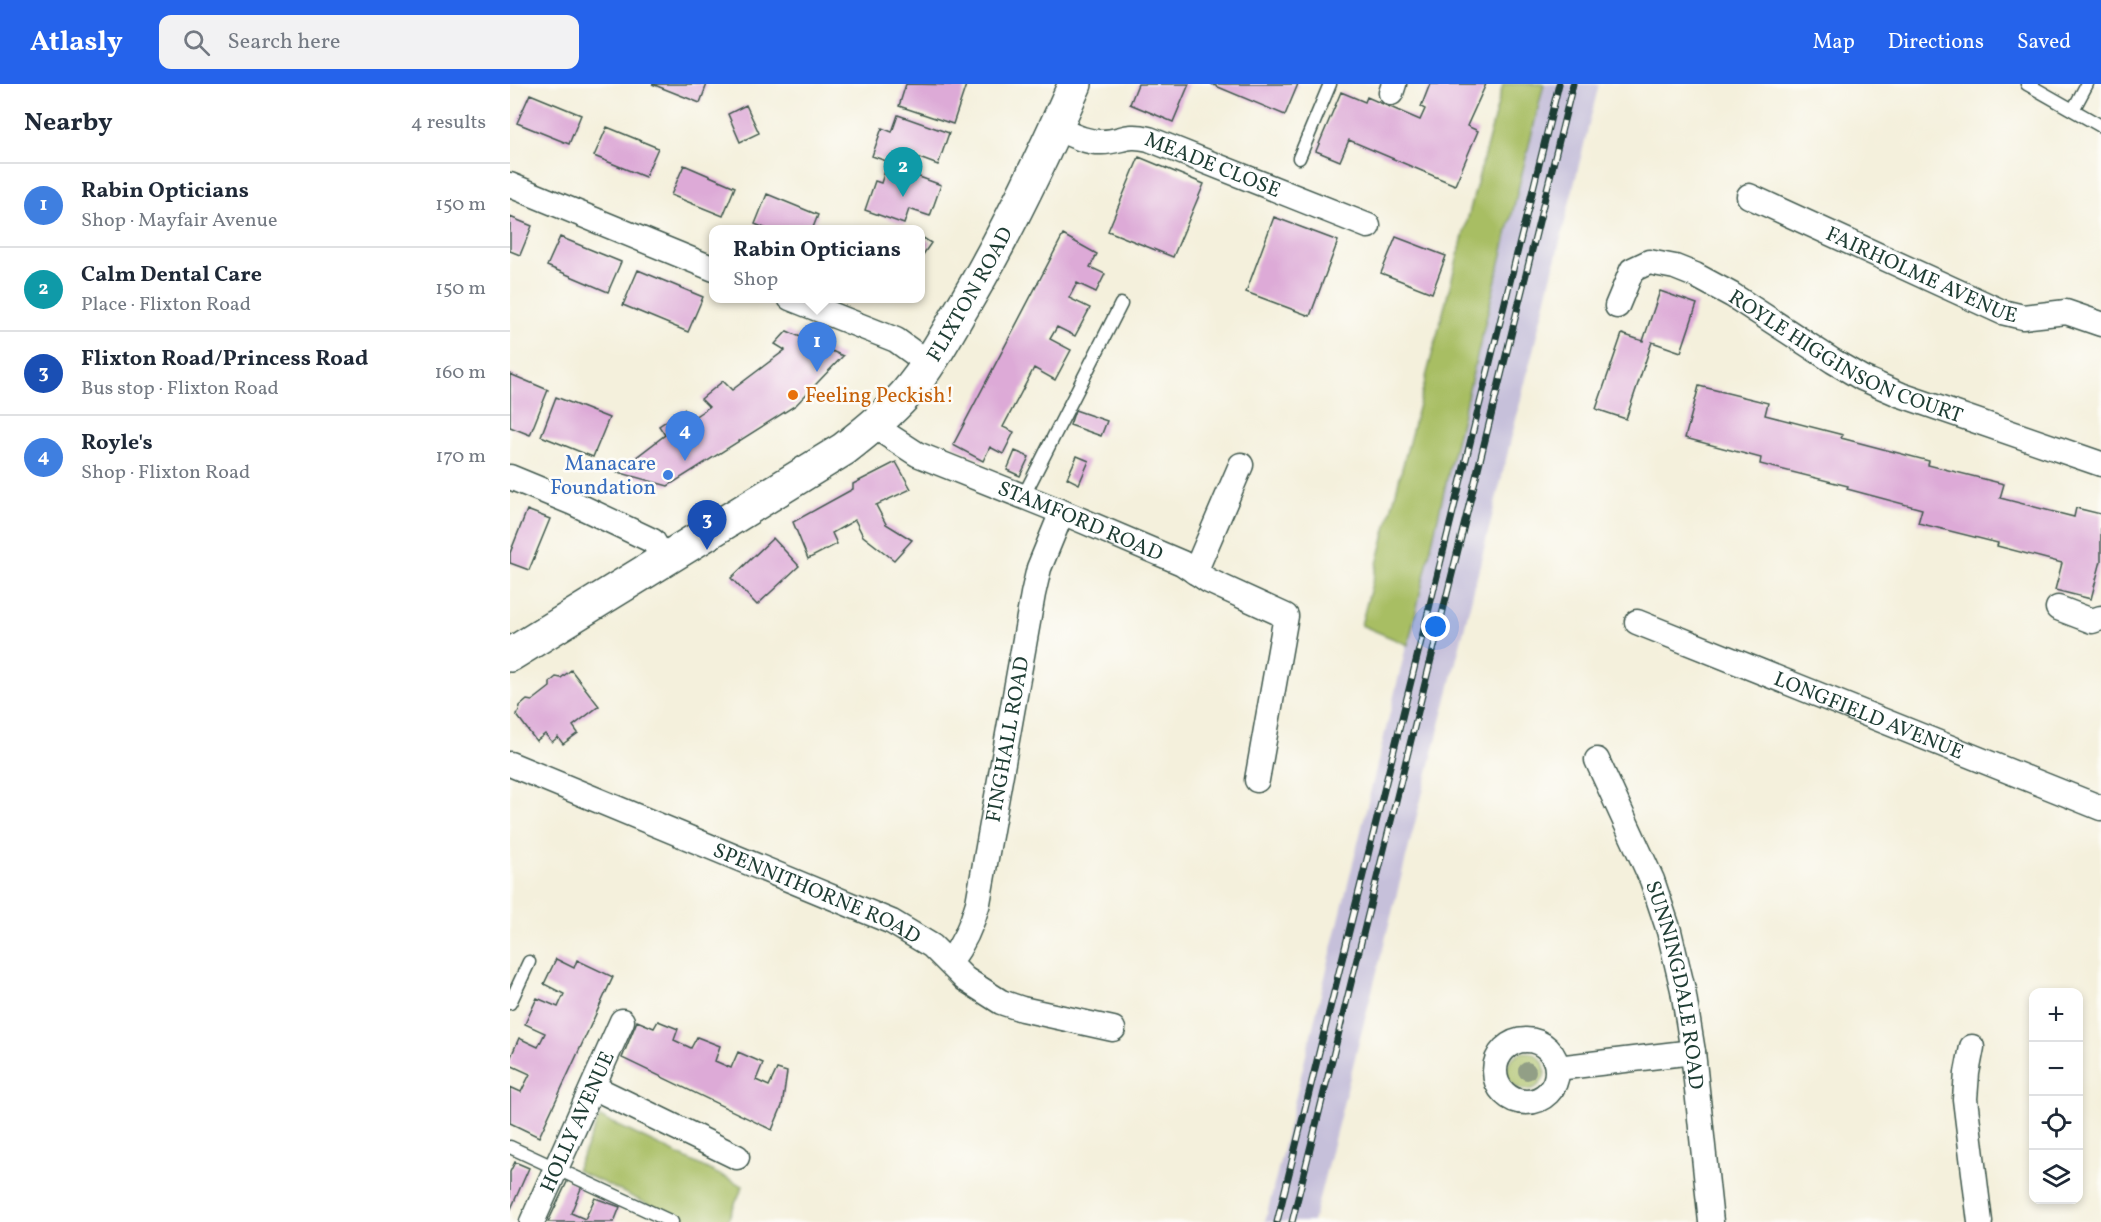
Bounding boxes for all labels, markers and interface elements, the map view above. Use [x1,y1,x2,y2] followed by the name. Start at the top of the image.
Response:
[159,15,579,69] search box
[30,23,123,62] text: Atlasly
[180,26,213,59] icon: search
[228,27,340,58] text: Search here
[1813,28,1855,57] text: Map
[1888,28,1984,57] text: Directions
[2017,28,2071,57] text: Saved
[24,105,113,141] text: Nearby
[411,109,486,137] text: 4 results
[1140,126,1285,206] street label: MEADE CLOSE
[884,147,922,197] pin: 2
[81,176,249,207] text: Rabin Opticians
[39,191,48,219] text: 1
[435,191,486,219] text: 150 m
[81,207,277,235] text: Shop · Mayfair Avenue
[1821,220,2020,331] street label: FAIRHOLME AVENUE
[921,222,1021,368] street label: FLIXTON ROAD
[709,225,925,303] popup
[733,235,901,266] text: Rabin Opticians
[81,260,262,291] text: Calm Dental Care
[733,266,778,294] text: Shop
[38,275,49,303] text: 2
[435,275,486,303] text: 150 m
[1722,283,1966,431] street label: ROYLE HIGGINSON COURT
[81,291,251,319] text: Place · Flixton Road
[798,322,836,372] pin: 1
[81,344,368,375] text: Flixton Road/Princess Road
[38,359,49,387] text: 3
[434,359,486,387] text: 160 m
[81,375,279,403] text: Bus stop · Flixton Road
[805,382,954,411] place label: Feeling Peckish!
[786,388,800,402] marker: Feeling Peckish!
[666,412,705,461] pin: 4
[81,428,153,459] text: Royle's
[37,443,50,471] text: 4
[436,443,486,471] text: 170 m
[550,450,656,503] place label: Manacare Foundation
[81,459,250,487] text: Shop · Flixton Road
[661,468,675,482] marker: Manacare Foundation
[993,475,1167,569] street label: STAMFORD ROAD
[688,500,726,550] pin: 3
[1421,612,1450,641] your location
[980,654,1038,825] street label: FINGHALL ROAD
[1769,665,1968,768] street label: LONGFIELD AVENUE
[708,837,926,952] street label: SPENNITHORNE ROAD
[1637,877,1710,1091] street label: SUNNINGDALE ROAD
[2029,988,2083,1204] map controls
[2029,988,2083,1042] button: +
[2029,1042,2083,1096] button: −
[534,1047,623,1197] street label: HOLLY AVENUE
[2029,1096,2083,1150] button: locate
[2029,1150,2083,1204] button: layers

